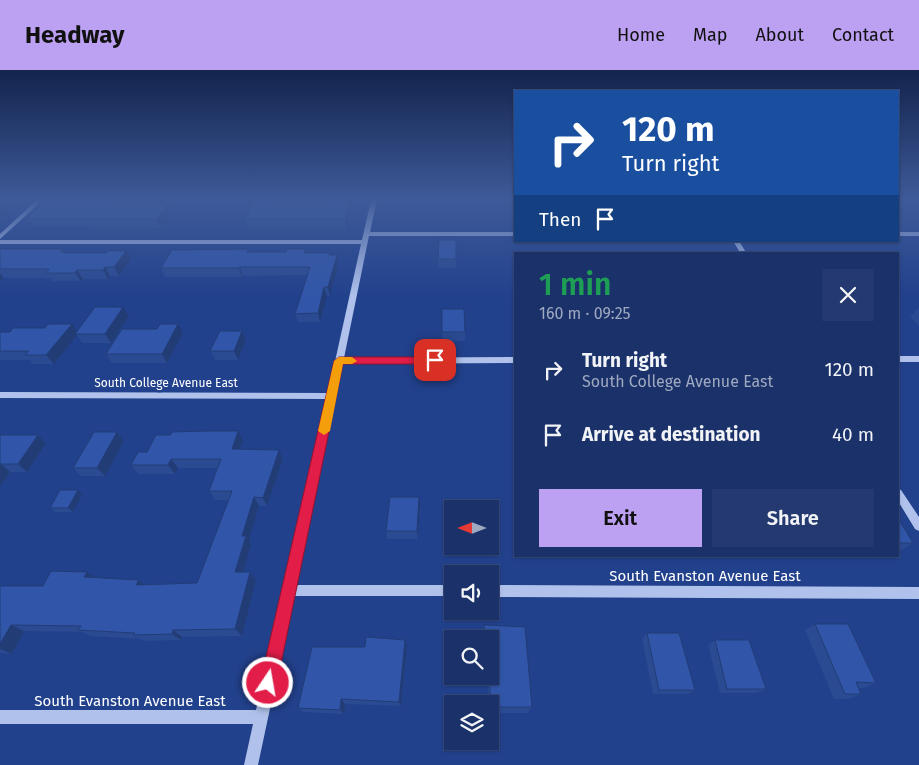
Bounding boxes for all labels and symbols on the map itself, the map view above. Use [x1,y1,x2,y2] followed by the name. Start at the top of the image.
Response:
[414,339,456,381] pin
[94,376,238,390] street label: South College Avenue East
[444,500,499,555] north arrow
[609,567,801,585] street label: South Evanston Avenue East
[241,656,293,708] position arrow
[34,692,226,710] street label: South Evanston Avenue East

